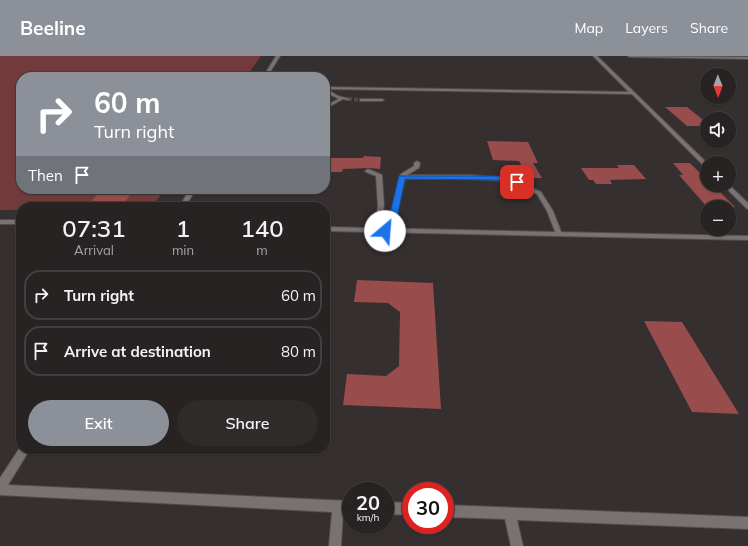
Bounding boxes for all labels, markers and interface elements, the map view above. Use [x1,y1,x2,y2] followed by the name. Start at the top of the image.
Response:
[20,16,86,40] text: Beeline
[574,19,603,37] text: Map
[625,19,668,37] text: Layers
[690,19,728,37] text: Share
[700,68,736,104] north arrow
[700,68,736,236] map controls
[94,85,160,120] text: 60 m
[28,88,80,140] icon: right
[700,112,736,148] button: sound
[94,120,174,143] text: Turn right
[700,156,736,192] button: +
[71,164,93,186] icon: arrive
[500,165,534,199] pin
[28,166,63,185] text: Then
[506,171,528,193] icon: arrive
[700,200,736,236] button: −
[364,210,406,252] position arrow
[62,213,126,243] text: 07:31
[176,213,190,243] text: 1
[240,213,284,243] text: 140
[74,242,114,258] text: Arrival
[172,242,194,258] text: min
[256,242,268,258] text: m
[30,284,52,306] icon: right
[64,286,134,305] text: Turn right
[281,286,316,305] text: 60 m
[30,340,52,362] icon: arrive
[64,342,211,361] text: Arrive at destination
[281,342,316,361] text: 80 m
[28,400,169,446] button: Exit
[177,400,318,446] button: Share
[402,482,454,534] speed limit sign: 30
[356,490,380,515] text: 20
[357,511,379,524] text: km/h

